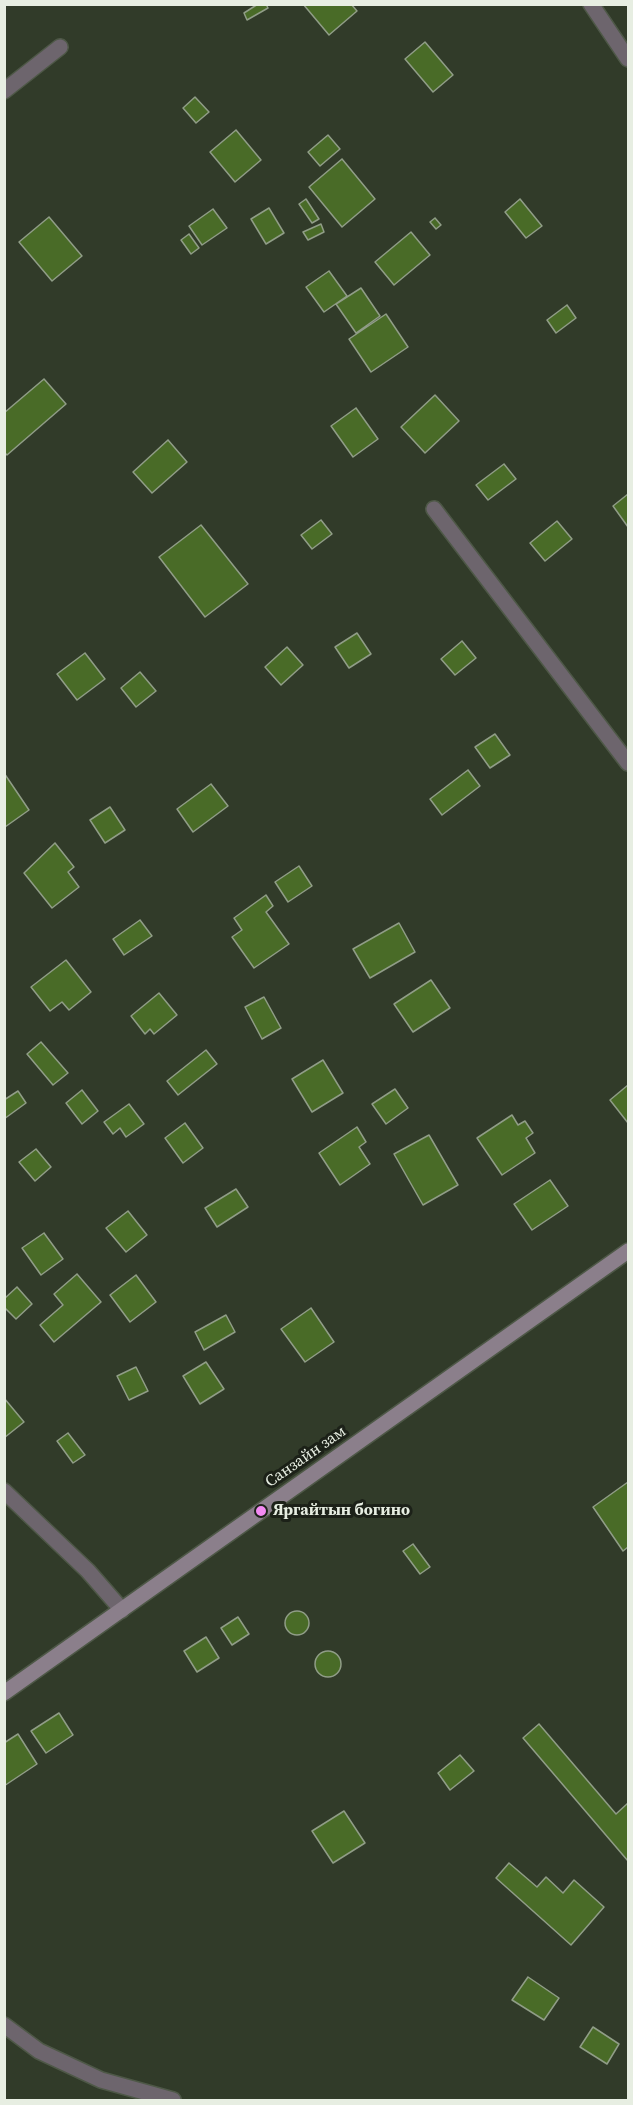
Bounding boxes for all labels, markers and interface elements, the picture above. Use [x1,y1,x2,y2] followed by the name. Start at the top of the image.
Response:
[262,1422,350,1492] street label: Санзайн зам
[273,1501,410,1521] place label: Яргайтын богино
[254,1504,268,1518] marker: Яргайтын богино

